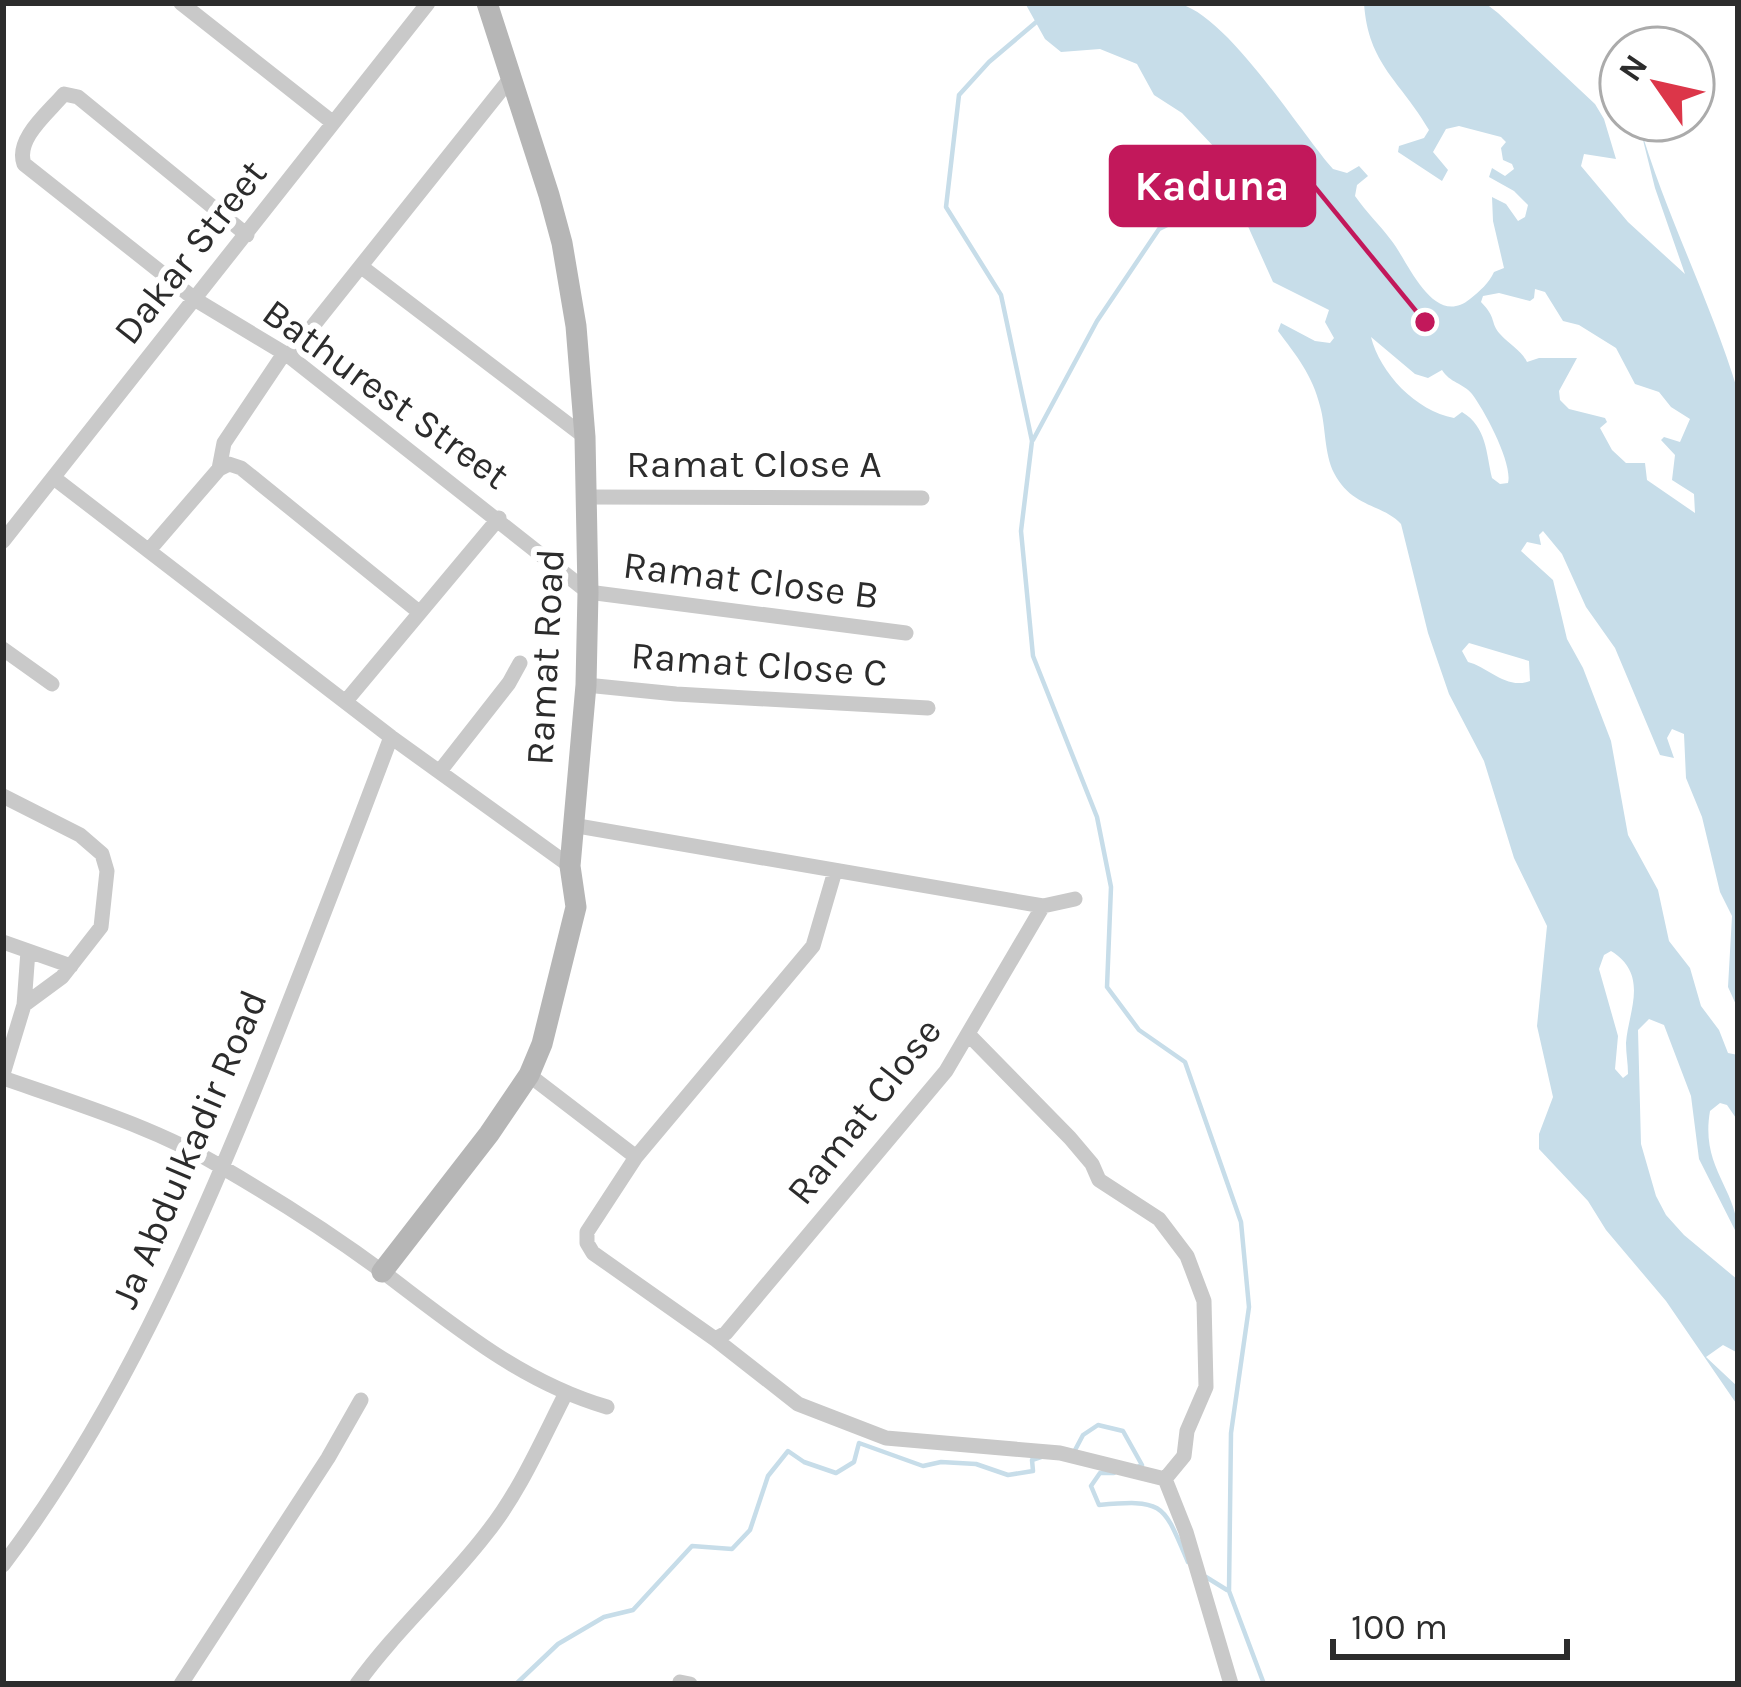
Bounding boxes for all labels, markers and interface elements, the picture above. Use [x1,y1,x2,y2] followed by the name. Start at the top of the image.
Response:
[1597,24,1717,144] north arrow
[1611,47,1655,88] text: N
[1111,147,1314,225] callout: Kaduna
[104,151,276,353] street label: Dakar Street
[1135,161,1289,211] text: Kaduna
[254,289,518,499] street label: Bathurest Street
[626,441,882,487] street label: Ramat Close A
[620,541,882,619] street label: Ramat Close B
[516,547,574,767] street label: Ramat Road
[629,632,889,696] street label: Ramat Close C
[101,983,277,1315] street label: Ja Abdulkadir Road
[777,1009,951,1213] street label: Ramat Close
[1333,1585,1567,1659] scale bar
[1351,1606,1448,1648] text: 100 m

